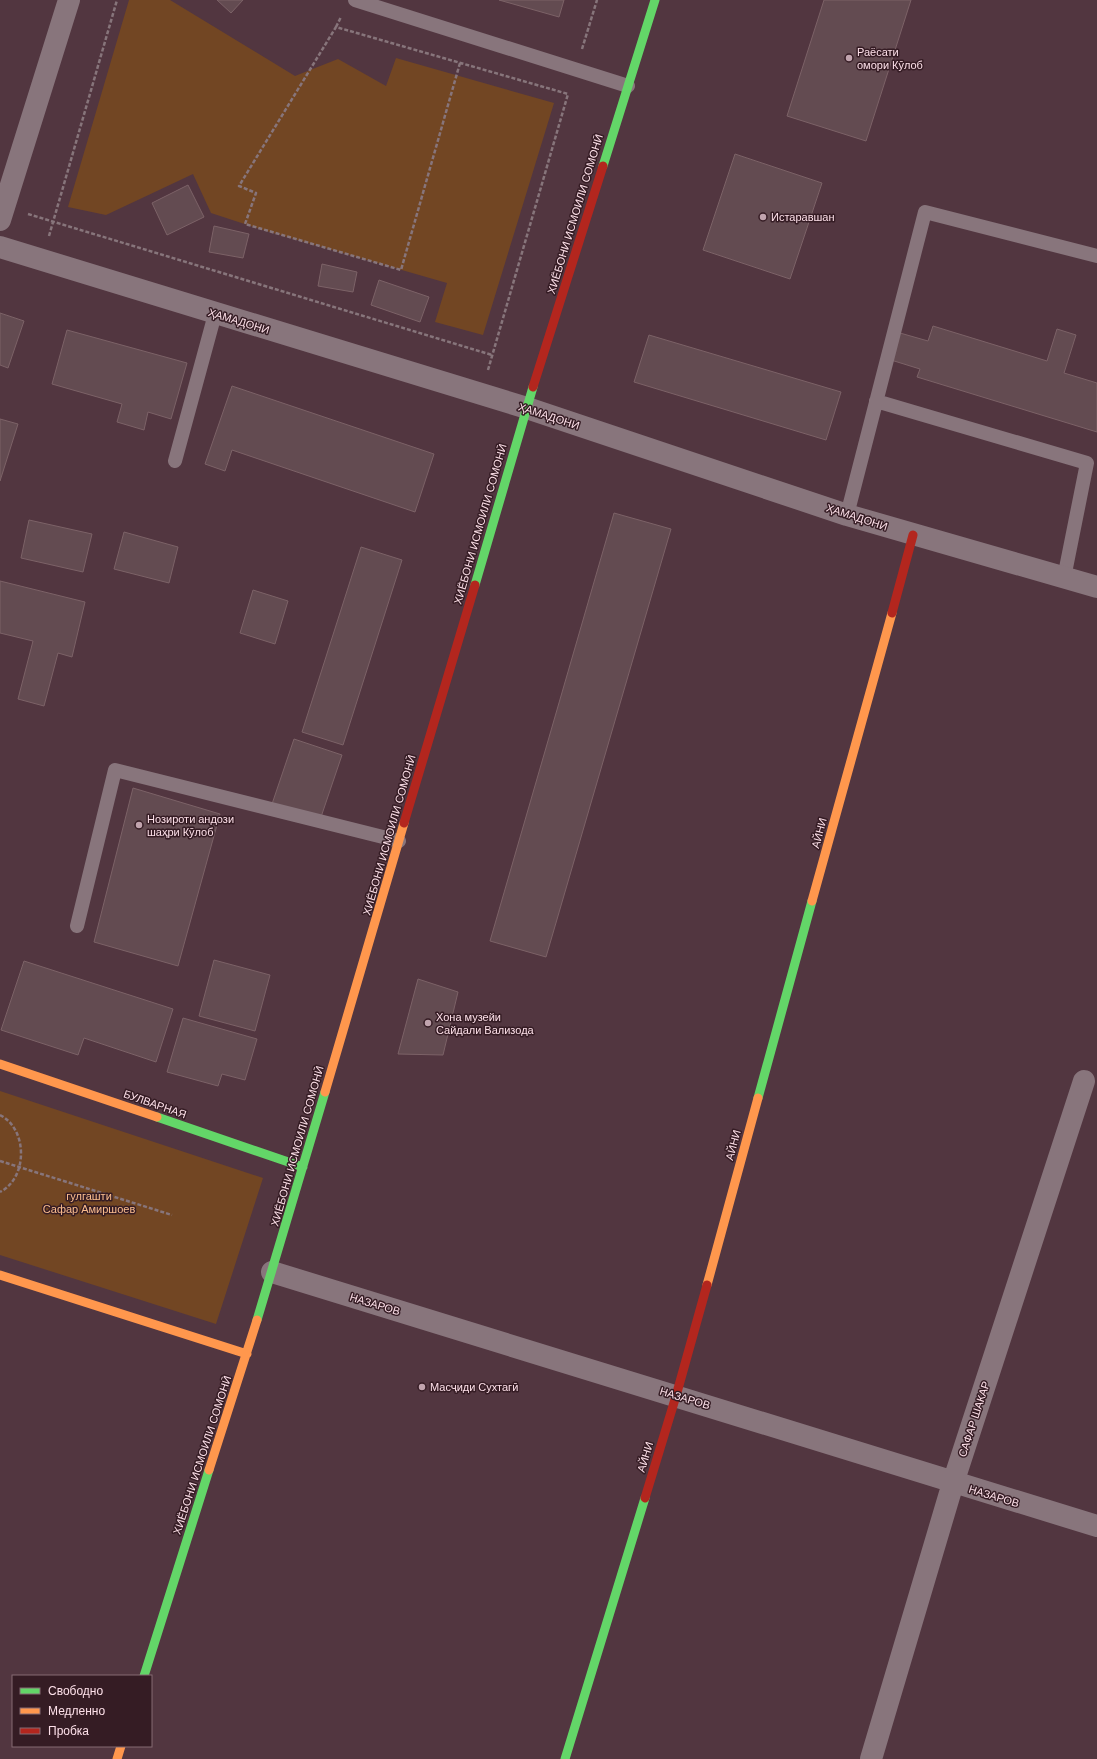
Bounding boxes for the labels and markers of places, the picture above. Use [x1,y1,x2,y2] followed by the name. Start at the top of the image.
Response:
[857,45,923,72] place label: Раёсати омори Кӯлоб
[844,53,854,63] marker: Раёсати омори Кӯлоб
[771,210,835,224] place label: Истаравшан
[758,212,768,222] marker: Истаравшан
[147,812,234,839] place label: Нозироти андози шаҳри Кӯлоб
[134,820,144,830] marker: Нозироти андози шаҳри Кӯлоб
[436,1010,535,1037] place label: Хона музейи Сайдали Вализода
[423,1018,433,1028] marker: Хона музейи Сайдали Вализода
[430,1380,518,1394] place label: Масҷиди Сухтагӣ
[417,1382,427,1392] marker: Масҷиди Сухтагӣ

